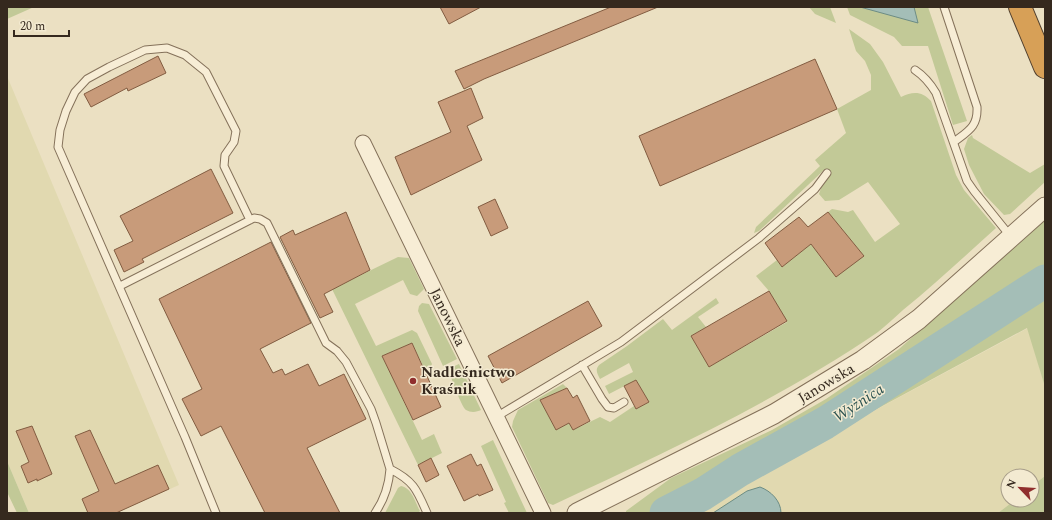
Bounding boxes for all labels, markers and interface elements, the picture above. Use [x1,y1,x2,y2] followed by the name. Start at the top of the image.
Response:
[14,12,69,38] scale bar
[20,17,45,36] text: 20 m
[423,284,472,351] street label: Janowska
[793,357,860,409] street label: Janowska
[421,361,515,401] place label: Nadleśnictwo Kraśnik
[408,376,418,386] marker: Nadleśnictwo Kraśnik
[828,377,889,428] water label: Wyżnica
[1000,468,1040,508] north arrow
[1002,476,1021,492] text: N

